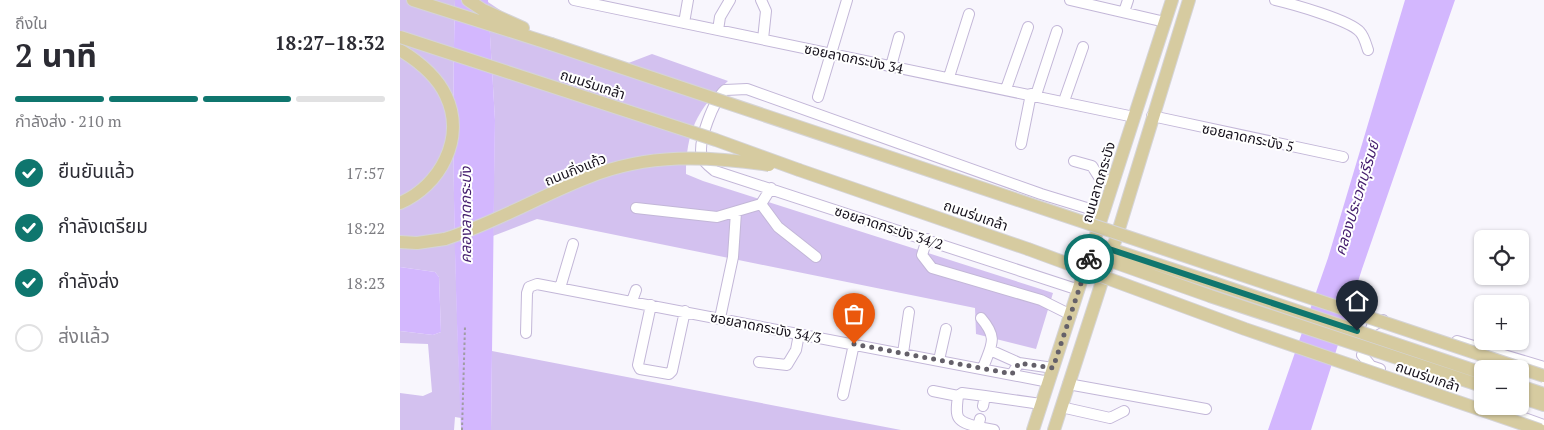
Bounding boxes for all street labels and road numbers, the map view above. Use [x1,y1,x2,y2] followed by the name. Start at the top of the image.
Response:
[803,38,906,78] street label: ซอยลาดกระบัง 34
[558,65,628,103] street label: ถนนร่มเกล้า
[1200,118,1296,156] street label: ซอยลาดกระบัง 5
[1077,139,1119,225] street label: ถนนลาดกระบัง
[541,148,609,190] street label: ถนนกิ่งแก้ว
[941,195,1011,235] street label: ถนนร่มเกล้า
[832,201,946,253] street label: ซอยลาดกระบัง 34/2
[709,307,823,347] street label: ซอยลาดกระบัง 34/3
[1393,356,1463,396] street label: ถนนร่มเกล้า

